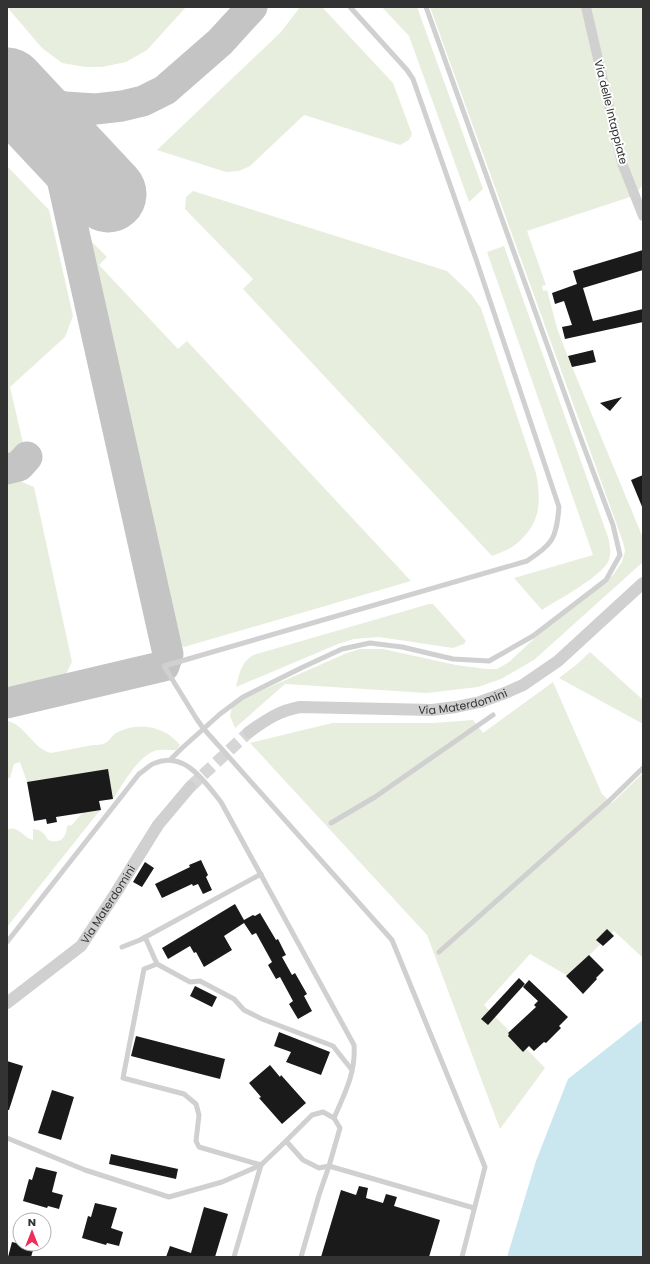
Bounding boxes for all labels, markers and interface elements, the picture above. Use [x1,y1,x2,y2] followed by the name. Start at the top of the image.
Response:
[590,58,632,166] street label: Via delle Intappiate
[418,685,510,718] street label: Via Materdomini
[77,862,139,947] street label: Via Materdomini
[12,1212,52,1252] north arrow
[28,1214,36,1230] text: N

